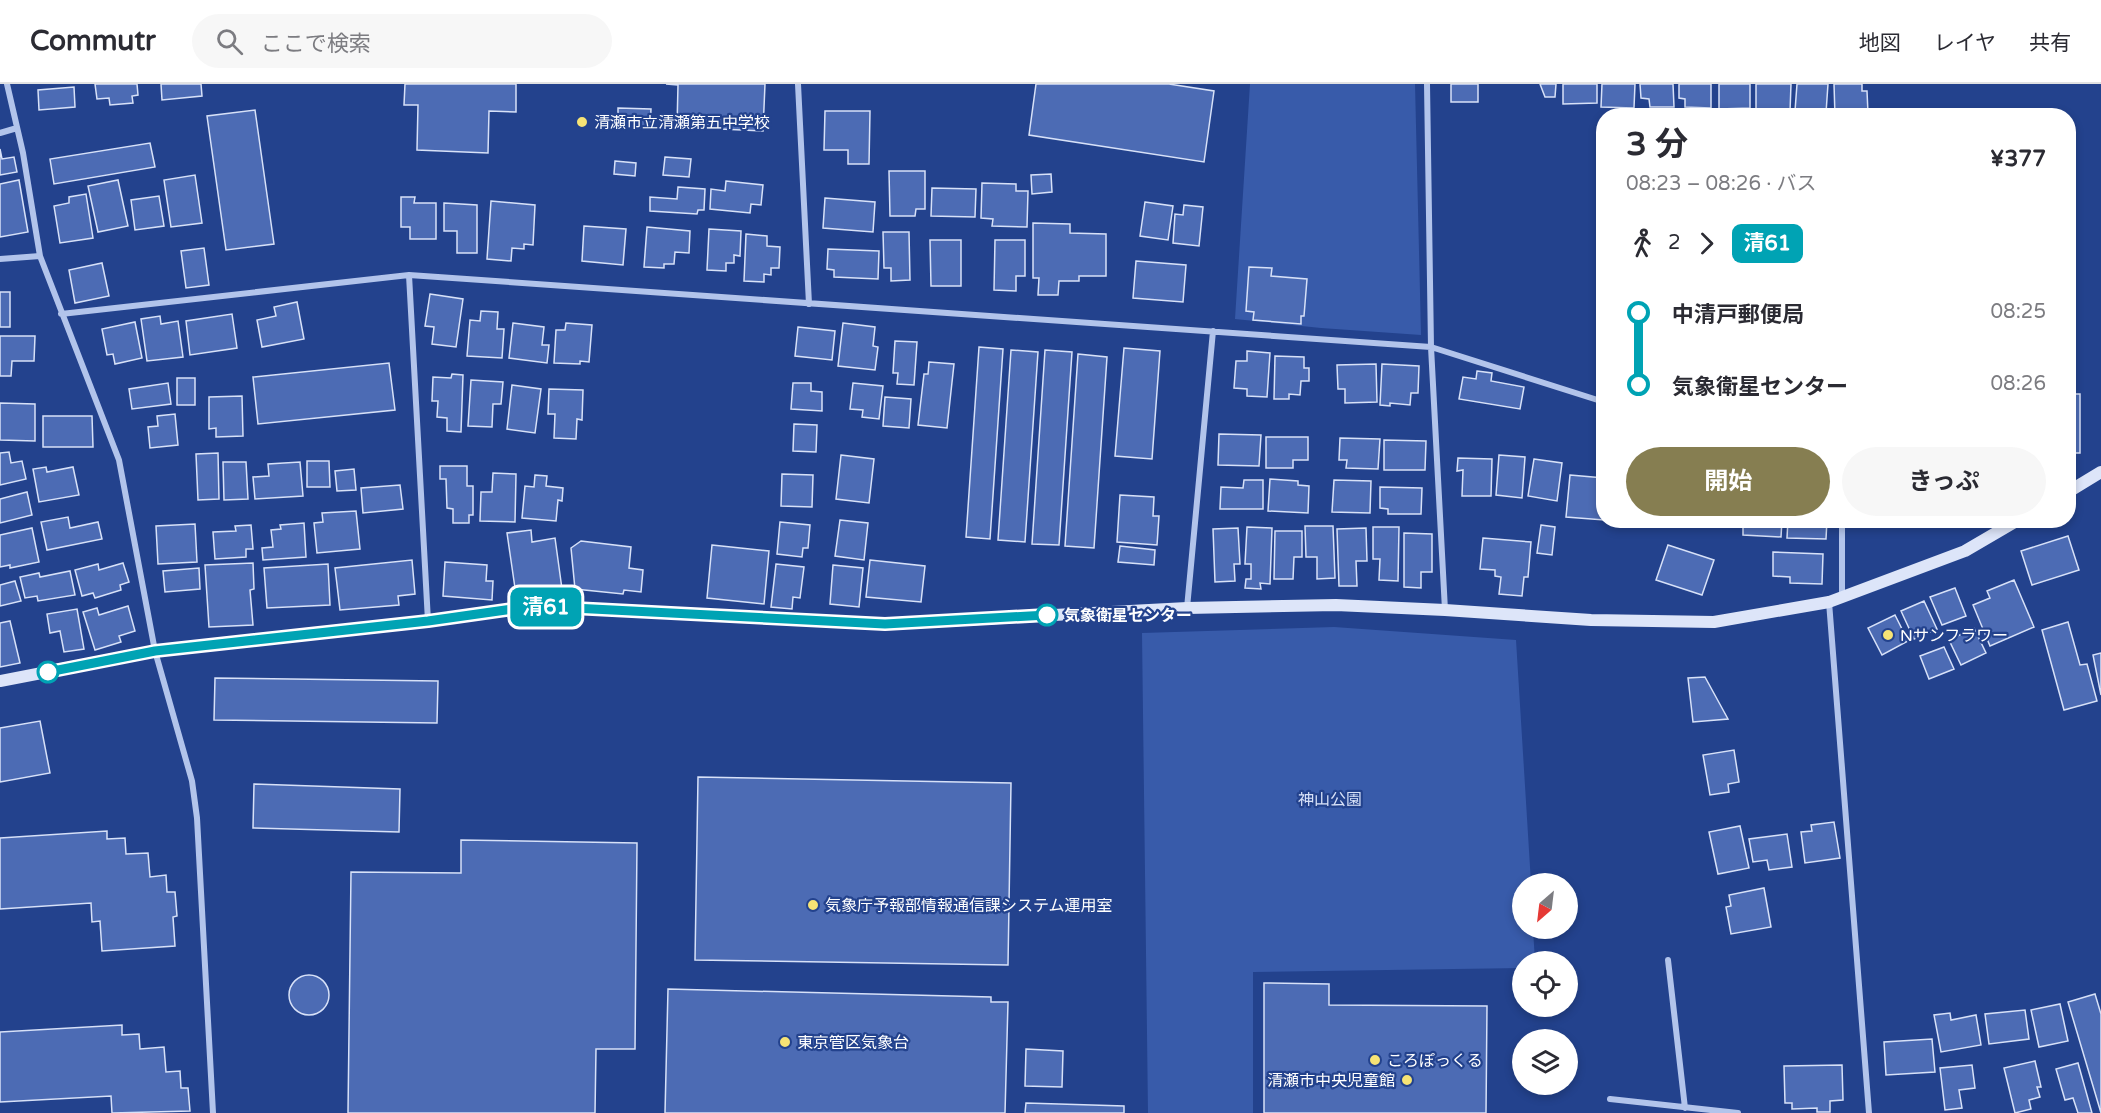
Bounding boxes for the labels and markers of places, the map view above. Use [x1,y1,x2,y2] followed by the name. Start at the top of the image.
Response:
[594,113,770,133] place label: 清瀬市立清瀬第五中学校
[575,115,589,129] marker: 清瀬市立清瀬第五中学校
[1036,604,1058,626] marker: 気象衛星センター
[1064,606,1192,626] place label: 気象衛星センター
[1900,626,2008,646] place label: Nサンフラワー
[1881,628,1895,642] marker: Nサンフラワー
[37,661,59,683] unlabelled marker
[825,896,1113,916] place label: 気象庁予報部情報通信課システム運用室
[806,898,820,912] marker: 気象庁予報部情報通信課システム運用室
[797,1033,909,1053] place label: 東京管区気象台
[778,1035,792,1049] marker: 東京管区気象台
[1387,1051,1483,1071] place label: ころぽっくる
[1368,1053,1382,1067] marker: ころぽっくる
[1267,1071,1395,1091] place label: 清瀬市中央児童館
[1400,1073,1414,1087] marker: 清瀬市中央児童館

